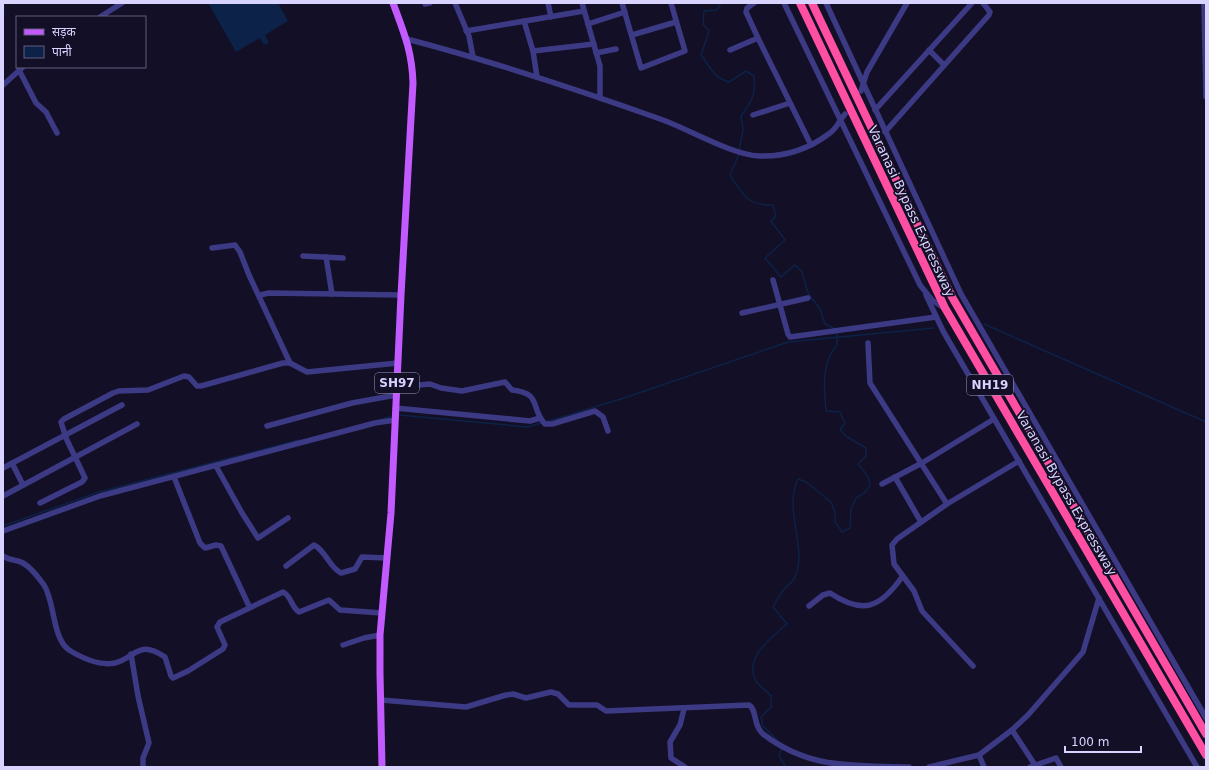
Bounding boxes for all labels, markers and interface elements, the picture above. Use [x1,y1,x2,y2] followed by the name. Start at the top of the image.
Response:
[16,16,146,68] legend
[52,25,77,39] text: सड़क
[52,44,73,59] text: पानी
[865,123,958,300] street label: Varanasi Bypass Expressway
[375,373,419,393] road number: SH97
[967,375,1013,395] road number: NH19
[1013,408,1120,578] street label: Varanasi Bypass Expressway
[1065,728,1141,754] scale bar
[1071,735,1109,749] text: 100 m

